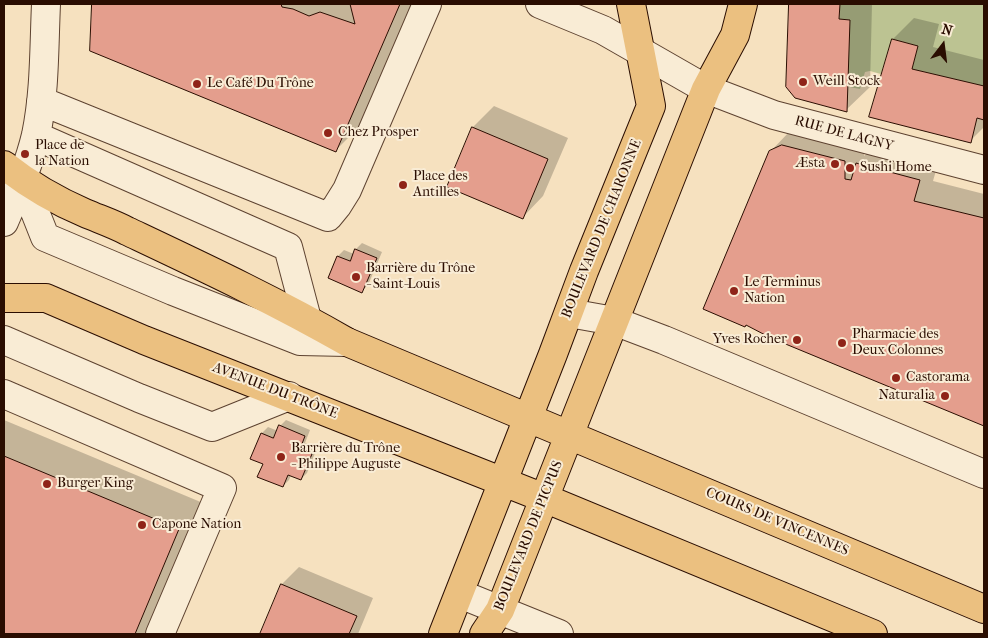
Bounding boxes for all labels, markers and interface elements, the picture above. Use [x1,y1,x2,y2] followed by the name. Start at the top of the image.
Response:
[918,20,968,70] north arrow
[940,20,954,40] text: N
[813,74,880,90] place label: Weill Stock
[207,76,314,92] place label: Le Café Du Trône
[797,76,809,88] marker: Weill Stock
[191,78,203,90] marker: Le Café Du Trône
[793,113,895,155] street label: RUE DE LAGNY
[338,125,418,141] place label: Chez Prosper
[322,127,334,139] marker: Chez Prosper
[558,137,646,321] street label: BOULEVARD DE CHARONNE
[35,138,89,170] place label: Place de la Nation
[19,148,31,160] marker: Place de la Nation
[795,156,825,172] place label: Æsta
[829,158,841,170] marker: Æsta
[860,160,932,176] place label: Sushi Home
[844,162,856,174] marker: Sushi Home
[413,169,468,202] place label: Place des Antilles
[397,179,409,191] marker: Place des Antilles
[366,261,475,294] place label: Barrière du Trône - Saint-Louis
[350,271,362,283] marker: Barrière du Trône - Saint-Louis
[744,275,820,308] place label: Le Terminus Nation
[728,285,740,297] marker: Le Terminus Nation
[852,327,943,360] place label: Pharmacie des Deux Colonnes
[713,332,787,348] place label: Yves Rocher
[791,334,803,346] marker: Yves Rocher
[836,337,848,349] marker: Pharmacie des Deux Colonnes
[210,359,340,423] street label: AVENUE DU TRÔNE
[906,370,970,386] place label: Castorama
[890,372,902,384] marker: Castorama
[878,388,935,404] place label: Naturalia
[939,390,951,402] marker: Naturalia
[291,441,401,474] place label: Barrière du Trône - Philippe Auguste
[275,451,287,463] marker: Barrière du Trône - Philippe Auguste
[491,458,567,614] street label: BOULEVARD DE PICPUS
[57,476,133,492] place label: Burger King
[41,478,53,490] marker: Burger King
[703,484,851,560] street label: COURS DE VINCENNES
[152,517,241,533] place label: Capone Nation
[136,519,148,531] marker: Capone Nation

